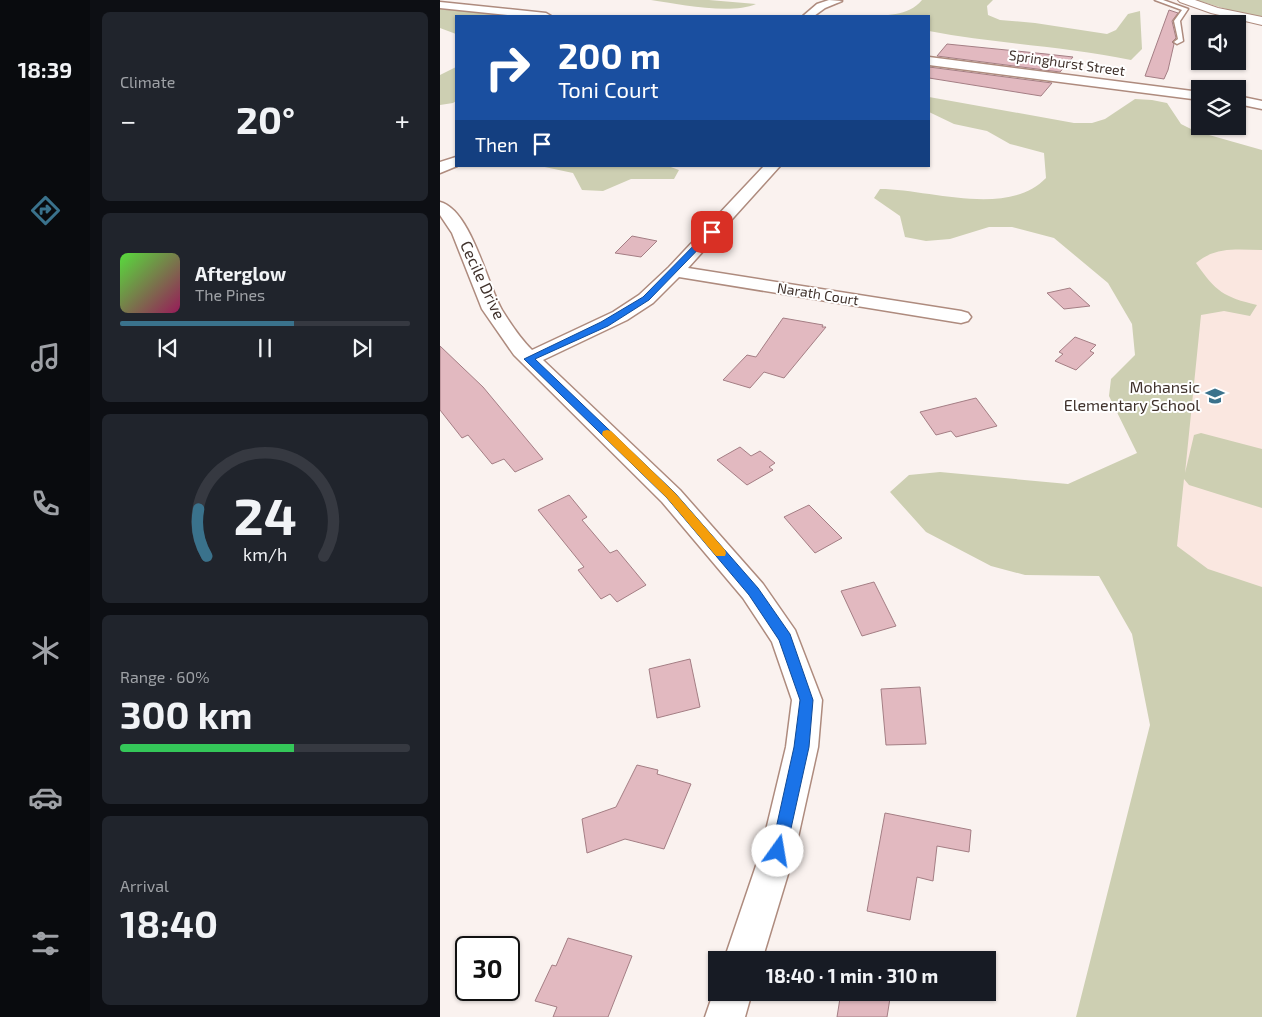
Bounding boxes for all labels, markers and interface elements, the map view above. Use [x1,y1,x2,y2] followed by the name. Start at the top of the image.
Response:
[1191,15,1246,135] map controls
[1191,15,1246,70] button: sound
[558,34,661,76] text: 200 m
[475,35,540,100] icon: right
[1008,46,1126,79] street label: Springhurst Street
[18,56,72,82] text: 18:39
[120,72,175,91] text: Climate
[558,76,659,102] text: Toni Court
[1191,80,1246,135] button: layers
[236,96,295,142] text: 20°
[120,103,136,137] text: −
[395,103,410,137] text: +
[528,130,556,158] icon: arrive
[475,133,518,156] text: Then
[28,193,63,228] icon: directions
[691,211,733,253] pin
[698,218,726,246] icon: arrive
[457,238,510,322] street label: Cecile Drive
[195,262,286,285] text: Afterglow
[776,279,860,308] street label: Narath Court
[195,285,265,304] text: The Pines
[154,334,182,362] icon: previous
[251,334,279,362] icon: pause
[348,334,376,362] icon: next
[28,340,63,375] icon: music
[1064,377,1200,414] place label: Mohansic Elementary School
[1204,385,1226,407] school or university icon: Mohansic Elementary School
[233,483,297,545] text: 24
[28,486,63,521] icon: phone
[243,543,287,565] text: km/h
[28,633,63,668] icon: climate
[120,667,209,686] text: Range · 60%
[120,691,252,737] text: 300 km
[28,780,63,815] icon: car
[751,824,803,876] position arrow
[120,876,169,895] text: Arrival
[120,900,218,946] text: 18:40
[28,926,63,961] icon: filters
[455,936,520,1001] speed limit sign: 30
[766,964,938,987] text: 18:40 · 1 min · 310 m

